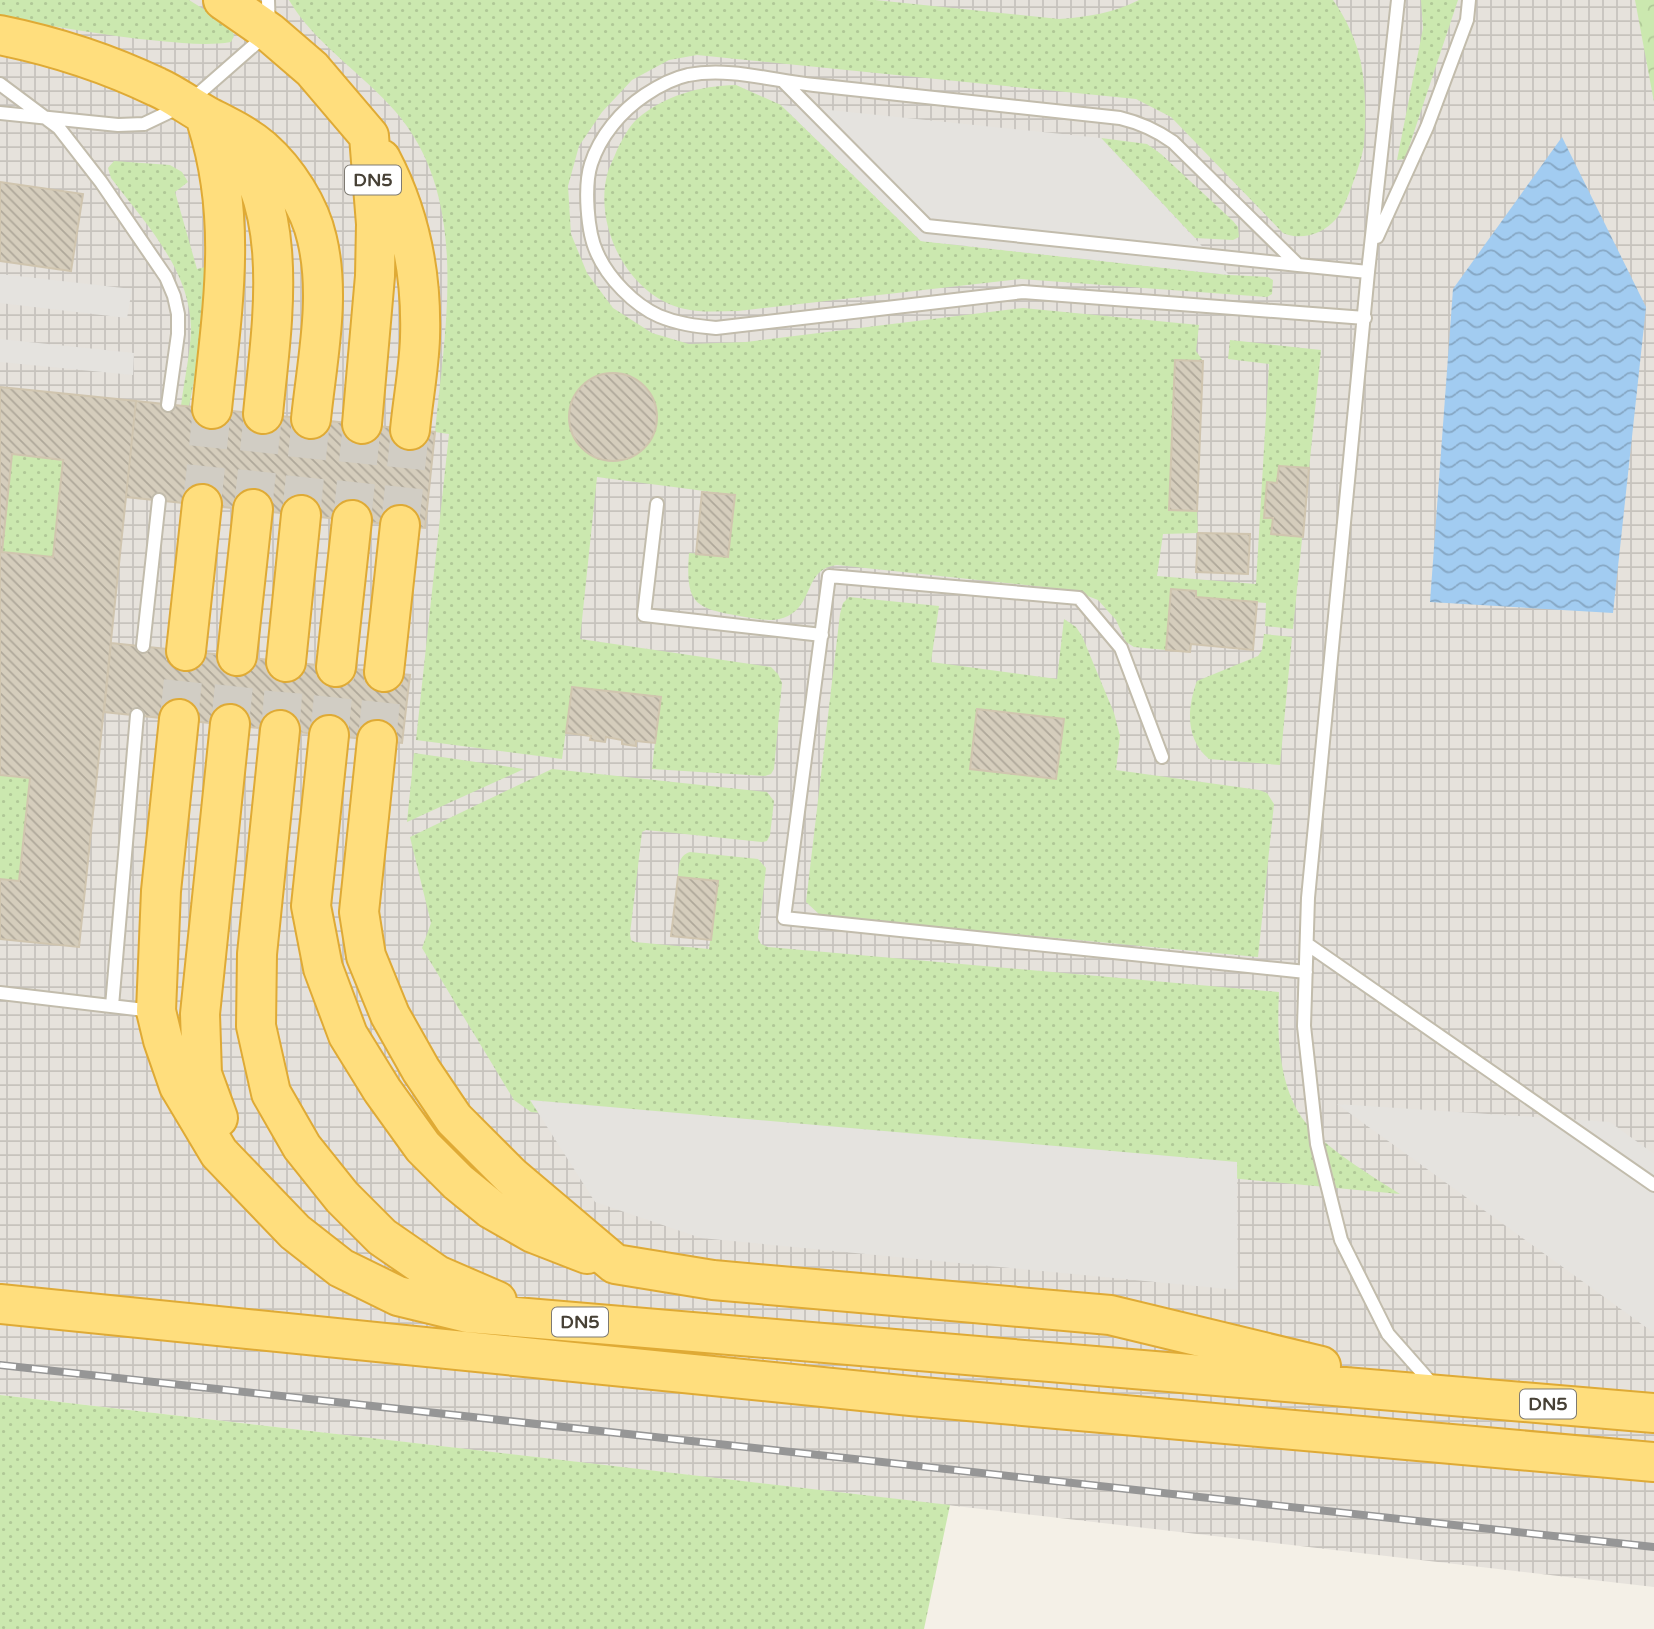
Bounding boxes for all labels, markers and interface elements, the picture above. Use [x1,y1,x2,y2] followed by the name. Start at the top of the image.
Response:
[345,166,401,195] road number: DN5
[552,1308,608,1336] road number: DN5
[1520,1390,1576,1419] road number: DN5

